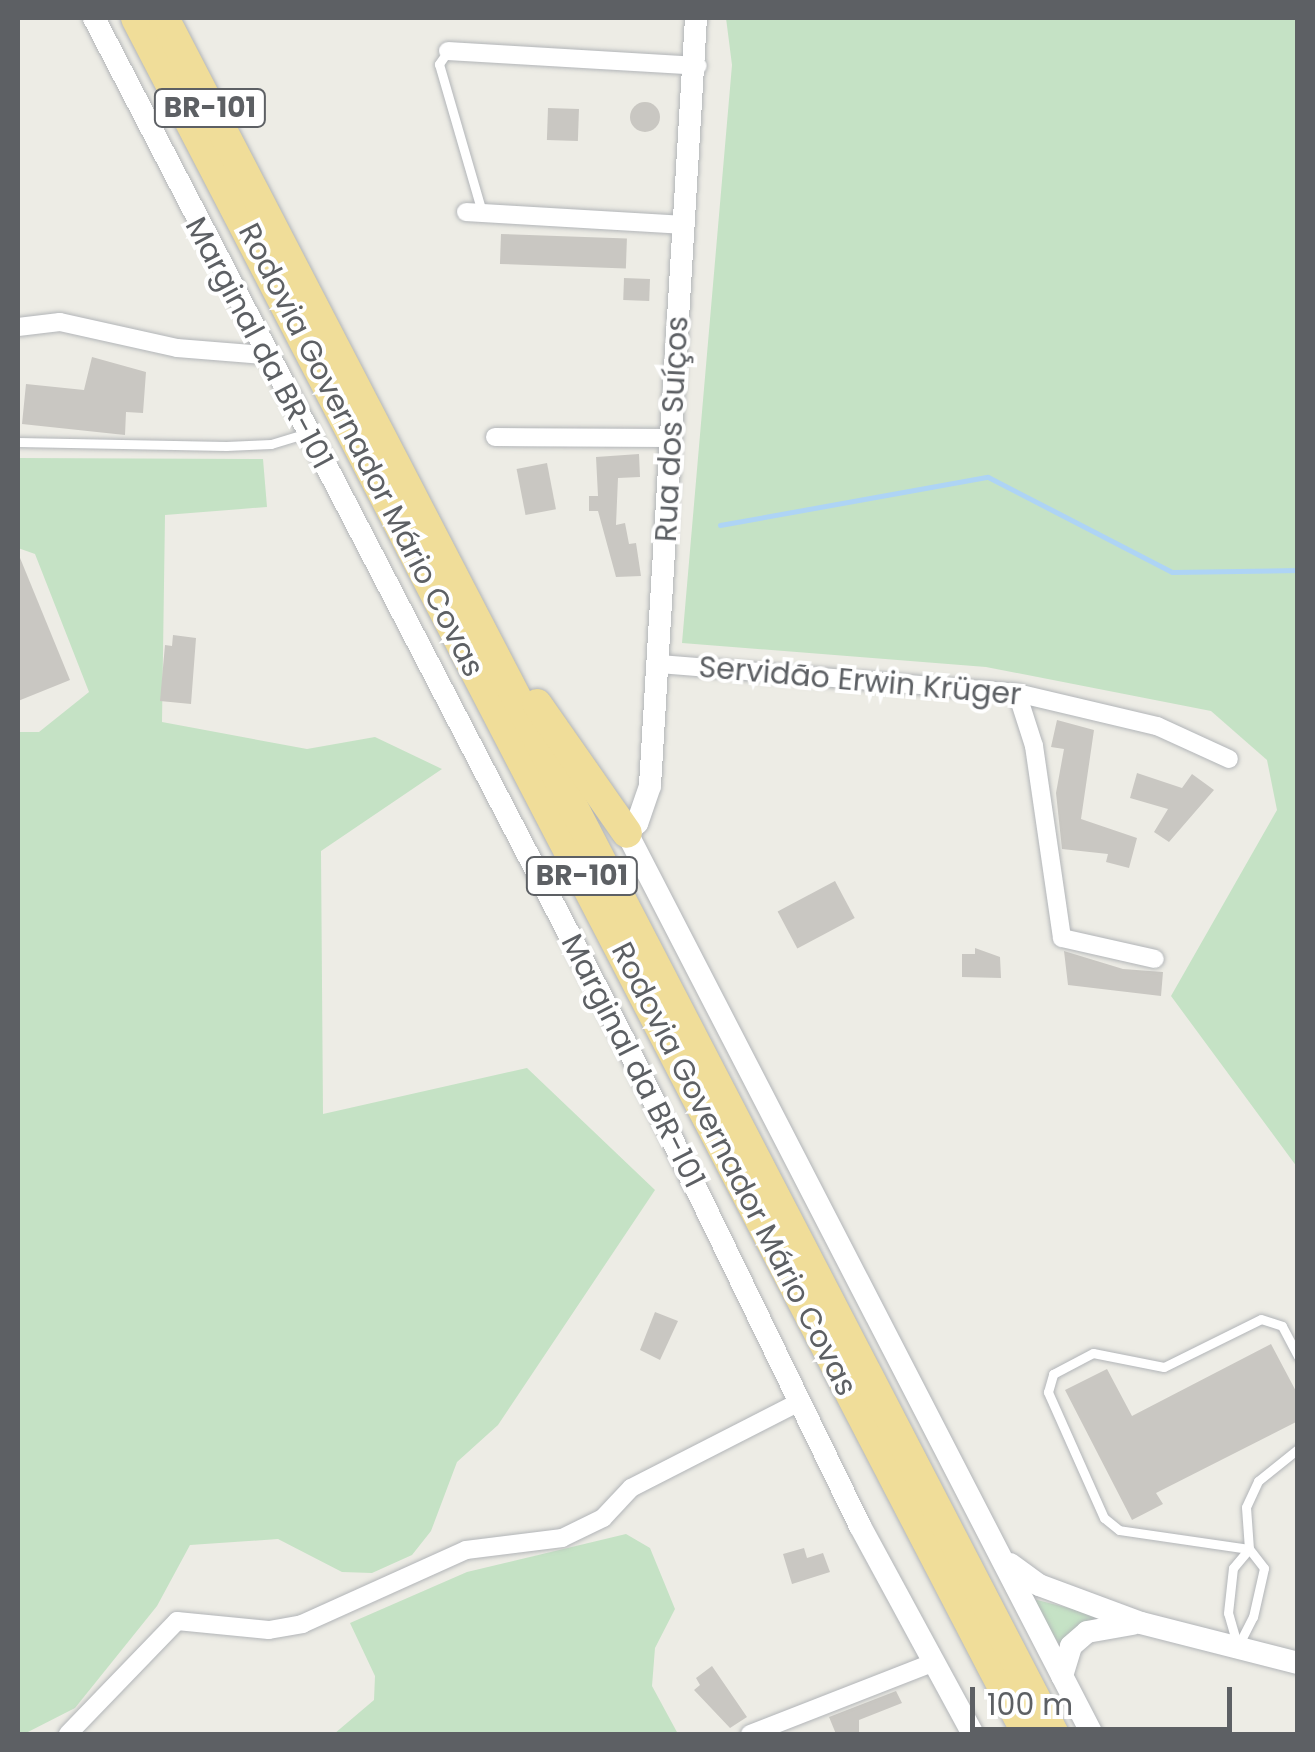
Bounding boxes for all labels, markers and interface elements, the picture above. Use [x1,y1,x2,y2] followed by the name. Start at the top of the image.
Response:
[152,85,268,131] road number: BR-101
[177,211,341,475] street label: Marginal da BR-101
[231,217,491,683] street label: Rodovia Governador Mário Covas
[648,315,696,543] street label: Rua dos Suíços
[697,649,1023,713] street label: Servidão Erwin Krüger
[524,853,640,899] road number: BR-101
[553,928,713,1194] street label: Marginal da BR-101
[604,936,864,1402] street label: Rodovia Governador Mário Covas
[975,1667,1238,1729] scale bar
[987,1683,1073,1726] text: 100 m

